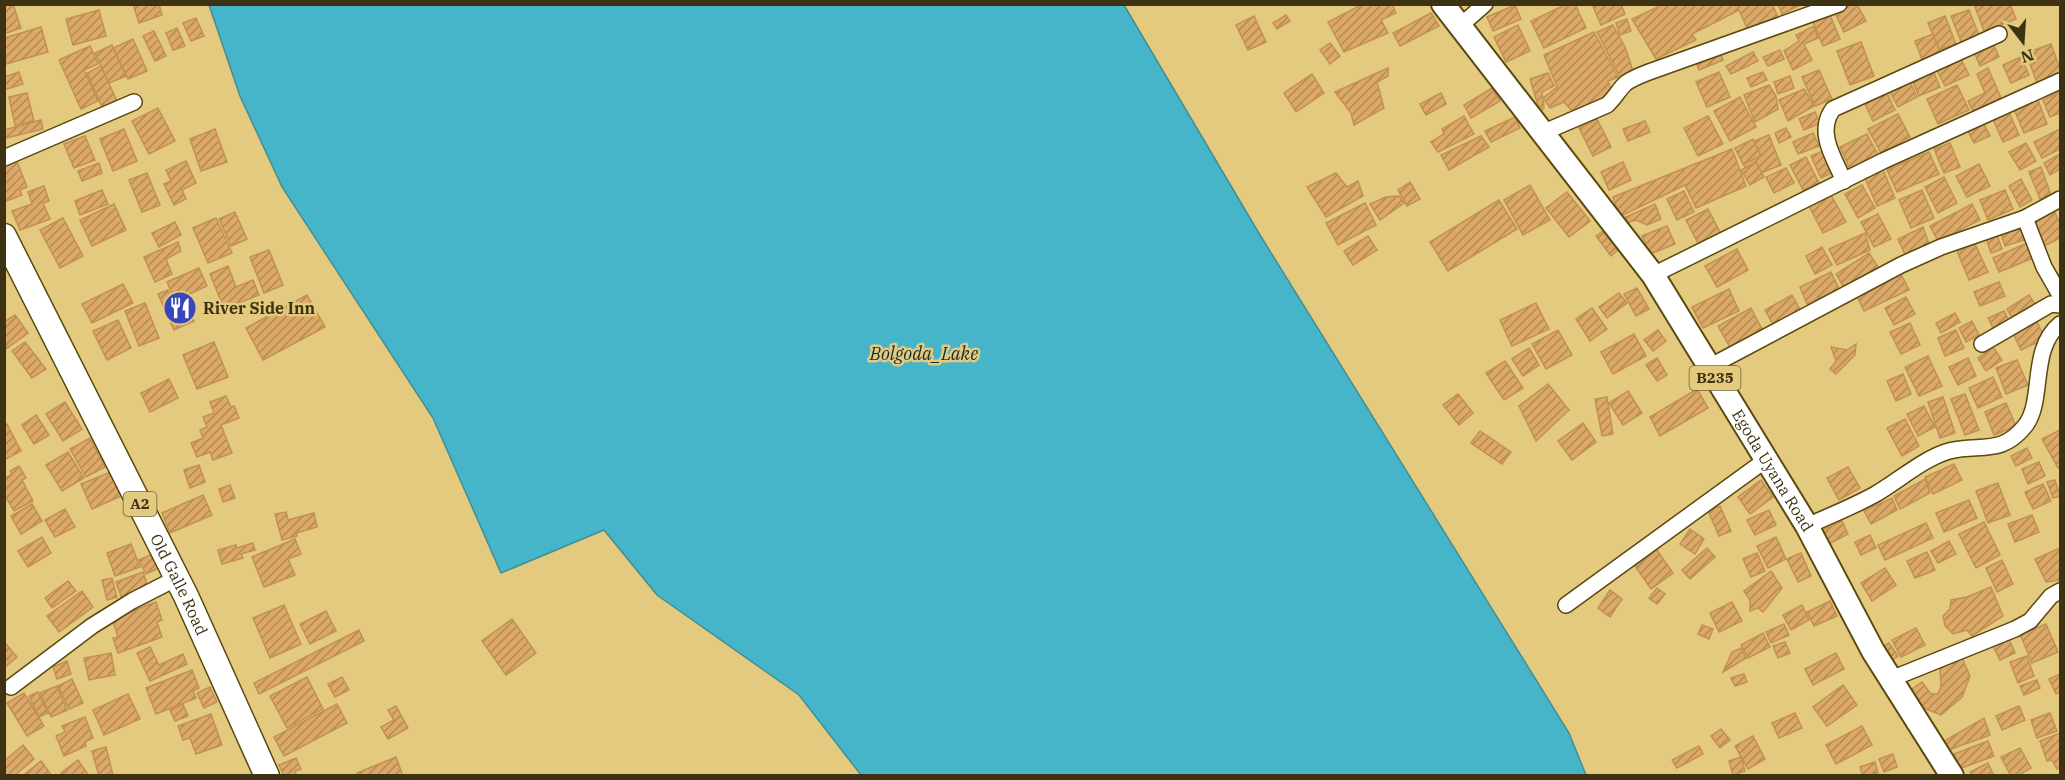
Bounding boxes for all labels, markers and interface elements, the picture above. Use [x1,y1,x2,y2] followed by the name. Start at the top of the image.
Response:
[1993,12,2053,72] north arrow
[2018,45,2036,68] text: N
[162,290,198,326] restaurant icon: River Side Inn
[203,298,316,318] place label: River Side Inn
[869,342,978,365] water label: Bolgoda_Lake
[1690,366,1740,390] road number: B235
[1728,405,1818,535] street label: Egoda Uyana Road
[124,492,156,516] road number: A2
[146,530,212,638] street label: Old Galle Road

